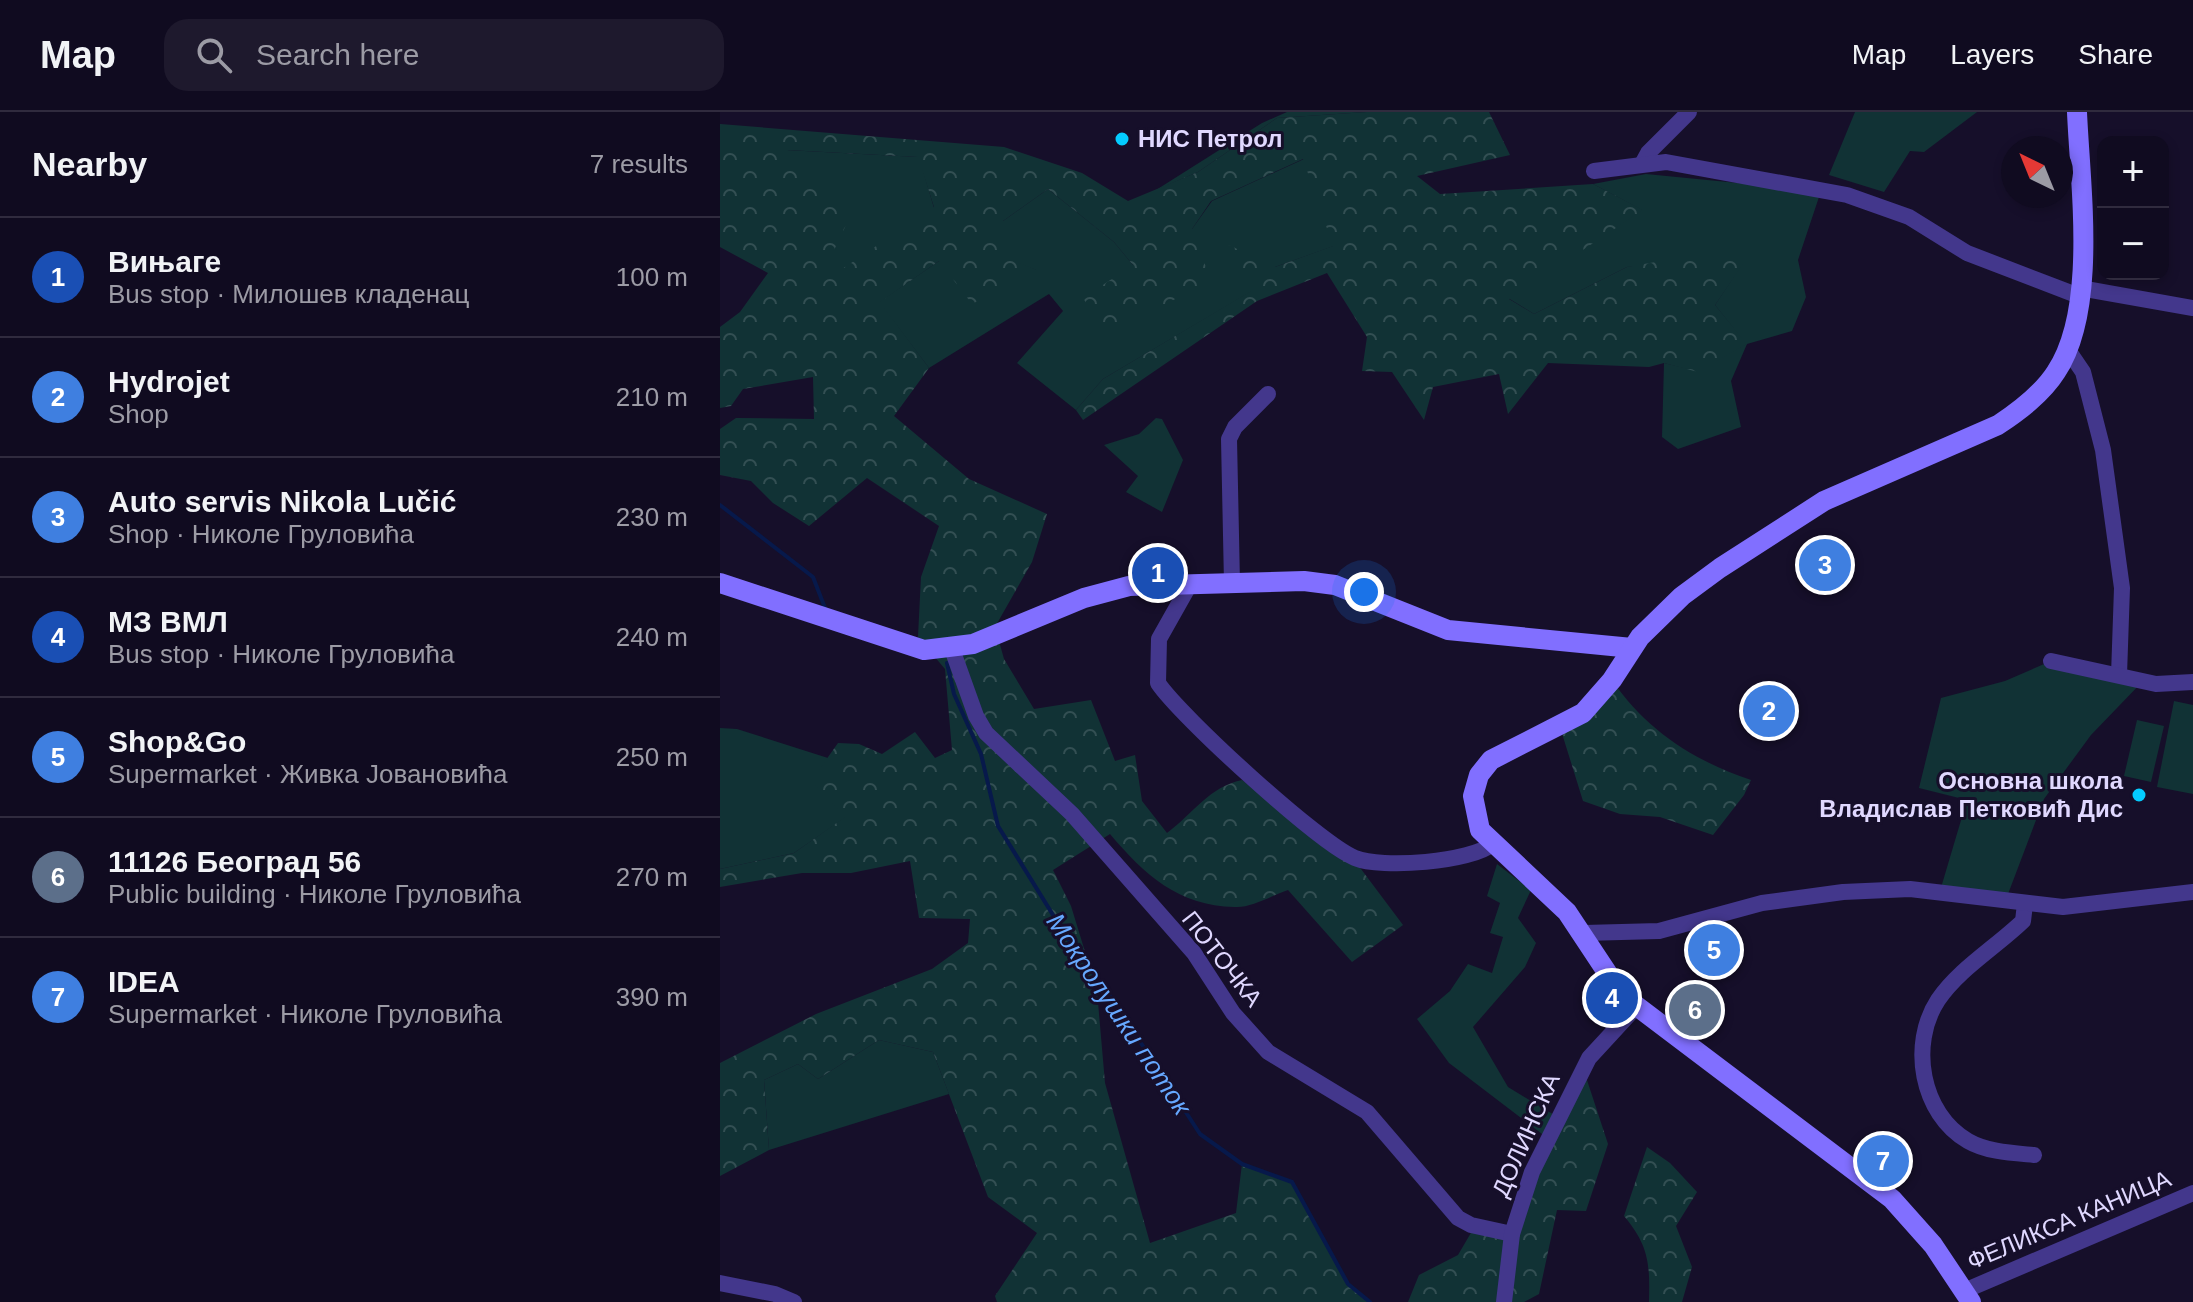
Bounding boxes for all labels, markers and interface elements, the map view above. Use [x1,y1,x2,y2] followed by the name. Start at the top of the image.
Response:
[164,19,724,91] search box
[192,33,236,77] icon: search
[40,34,116,76] text: Map
[256,38,419,71] text: Search here
[1852,39,1906,70] text: Map
[1950,39,2034,70] text: Layers
[2078,39,2153,70] text: Share
[1138,125,1283,152] place label: НИС Петрол
[1113,130,1131,148] marker: НИС Петрол
[2001,136,2073,208] north arrow
[2097,136,2169,280] map controls
[2097,136,2169,208] button: +
[32,145,147,183] text: Nearby
[590,149,688,179] text: 7 results
[2097,208,2169,280] button: −
[108,245,221,278] text: Вињаге
[51,262,65,292] text: 1
[616,262,688,292] text: 100 m
[108,279,469,309] text: Bus stop · Милошев кладенац
[108,365,230,398] text: Hydrojet
[51,382,65,412] text: 2
[616,382,688,412] text: 210 m
[108,399,169,429] text: Shop
[108,485,456,518] text: Auto servis Nikola Lučić
[51,502,65,532] text: 3
[616,502,688,532] text: 230 m
[108,519,414,549] text: Shop · Николе Груловића
[1799,535,1851,595] pin: 3
[1132,543,1184,603] pin: 1
[1344,572,1384,612] your location
[108,605,228,638] text: МЗ ВМЛ
[51,622,65,652] text: 4
[616,622,688,652] text: 240 m
[108,639,454,669] text: Bus stop · Николе Груловића
[1743,681,1795,741] pin: 2
[108,725,246,758] text: Shop&Go
[51,742,65,772] text: 5
[616,742,688,772] text: 250 m
[108,759,507,789] text: Supermarket · Живка Јовановића
[1819,767,2124,822] place label: Основна школа Владислав Петковић Дис
[2130,786,2148,804] marker: Основна школа Владислав Петковић Дис
[108,845,361,878] text: 11126 Београд 56
[51,862,65,892] text: 6
[616,862,688,892] text: 270 m
[108,879,521,909] text: Public building · Николе Груловића
[1177,906,1268,1012] street label: ПОТОЧКА
[1040,908,1199,1122] water label: Мокролушки поток
[1688,920,1740,980] pin: 5
[108,965,180,998] text: IDEA
[1586,968,1638,1028] pin: 4
[1669,980,1721,1040] pin: 6
[51,982,65,1012] text: 7
[616,982,688,1012] text: 390 m
[108,999,502,1029] text: Supermarket · Николе Груловића
[1486,1069,1565,1201] street label: ДОЛИНСКА
[1857,1131,1909,1191] pin: 7
[1963,1164,2175,1275] street label: ФЕЛИКСА КАНИЦА

